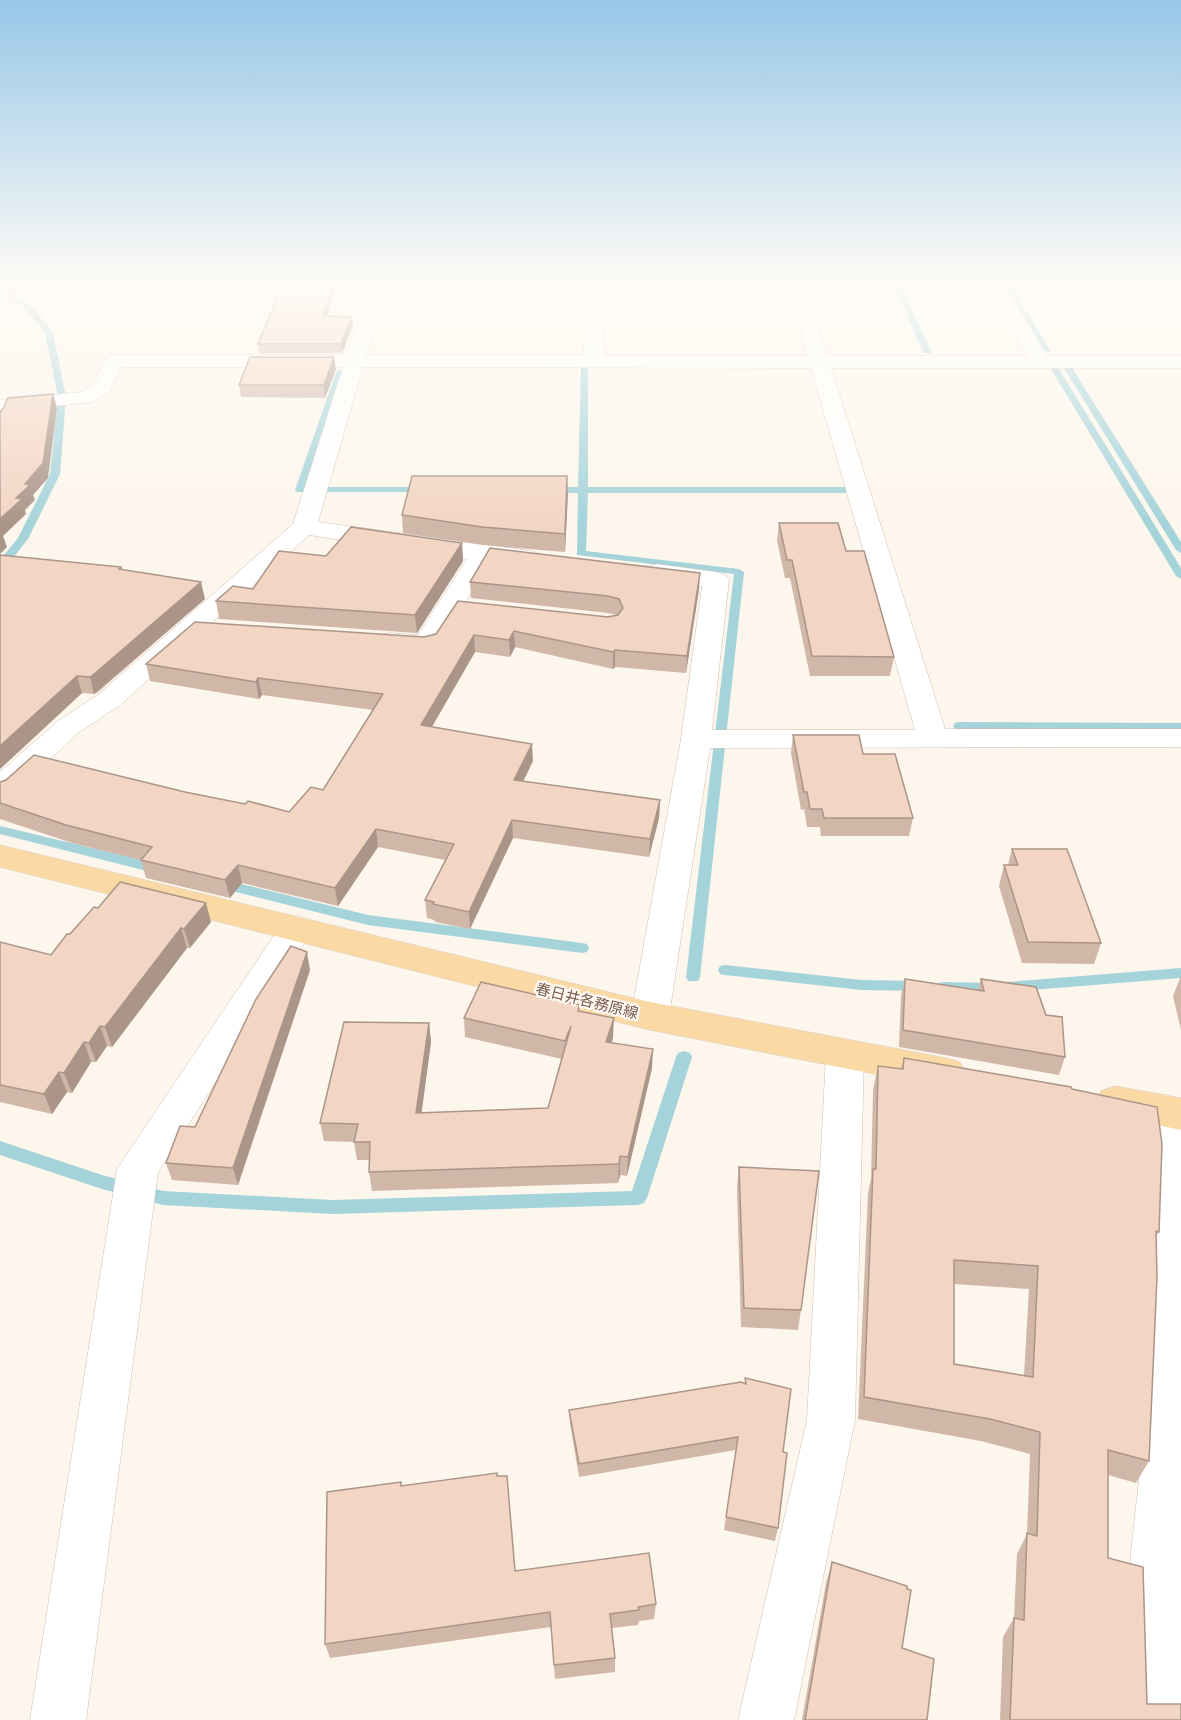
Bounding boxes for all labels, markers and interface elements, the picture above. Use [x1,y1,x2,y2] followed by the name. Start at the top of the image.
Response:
[534,979,640,1022] street label: 春日井各務原線

